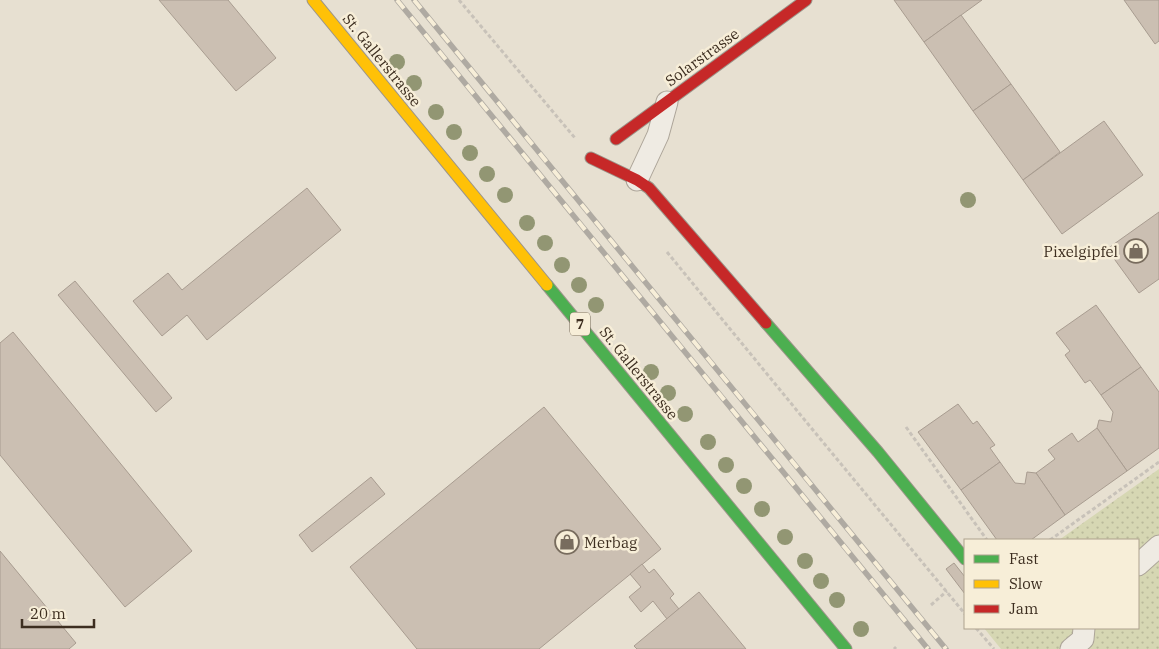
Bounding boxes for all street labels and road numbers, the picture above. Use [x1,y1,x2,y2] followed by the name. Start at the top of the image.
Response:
[339,10,425,110] street label: St. Gallerstrasse
[661,24,743,90] street label: Solarstrasse
[570,312,590,336] road number: 7
[596,323,682,423] street label: St. Gallerstrasse

